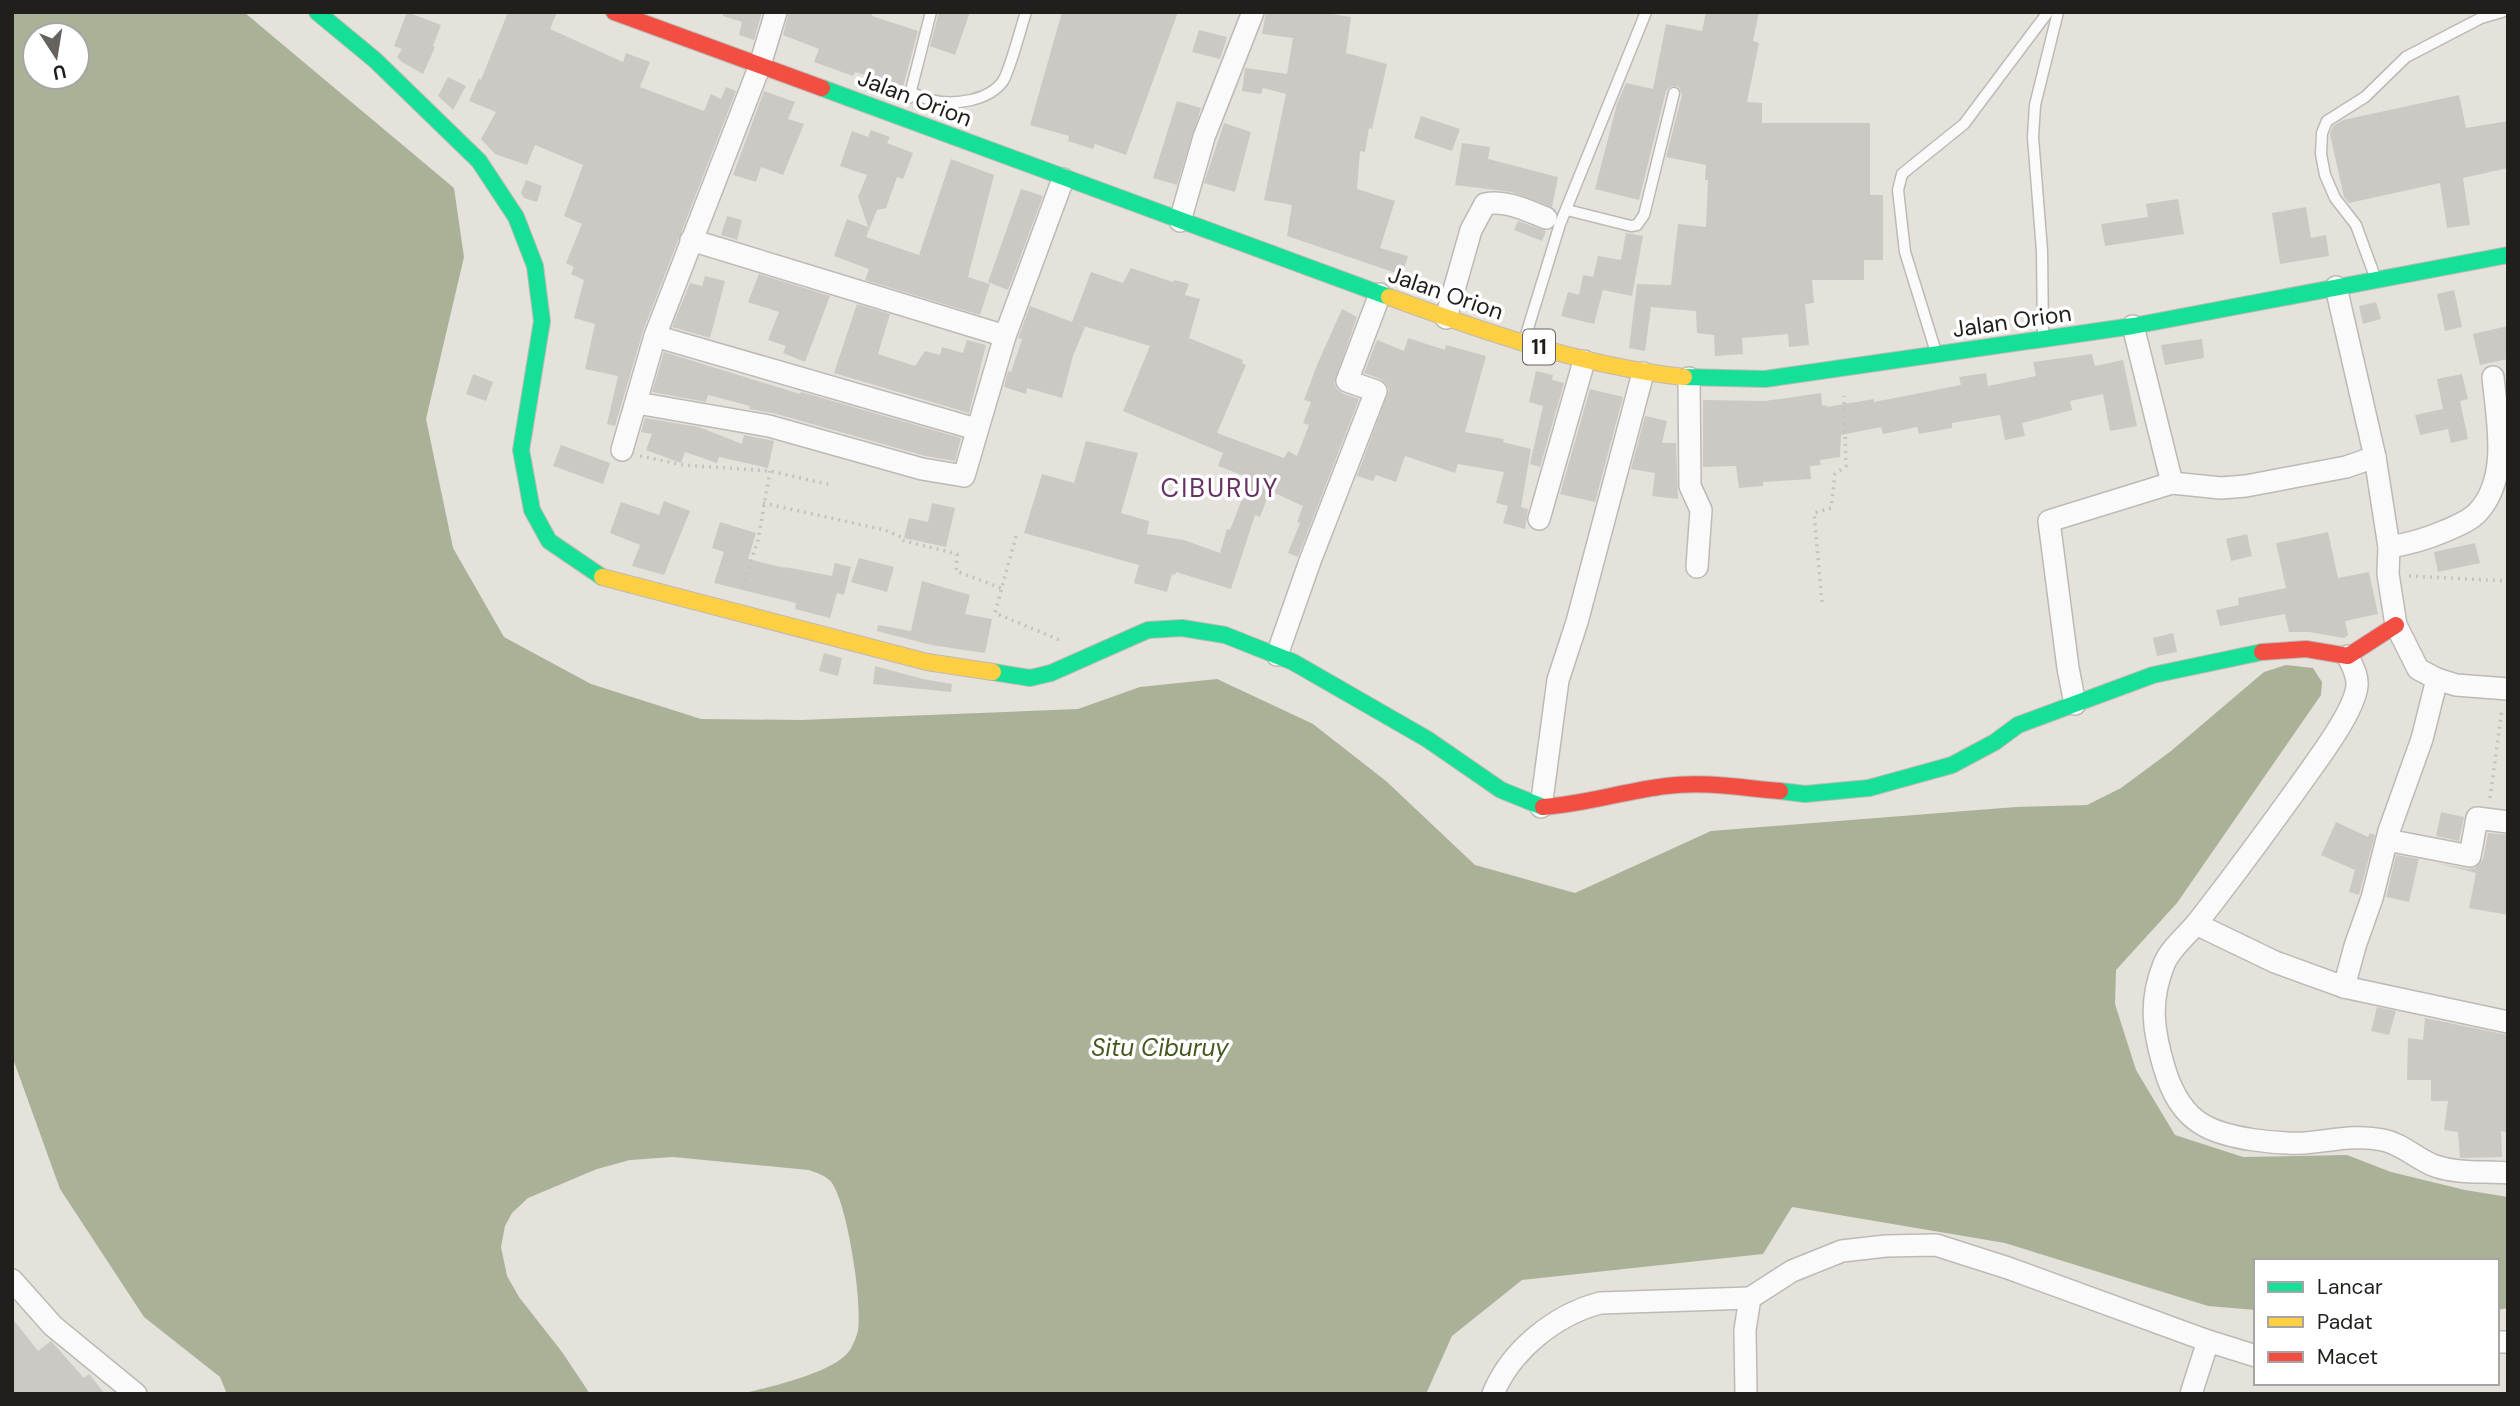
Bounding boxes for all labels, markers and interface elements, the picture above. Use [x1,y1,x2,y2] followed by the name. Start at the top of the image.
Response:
[21,21,91,91] north arrow
[50,59,68,86] text: U
[854,63,976,133] street label: Jalan Orion
[1385,259,1507,327] street label: Jalan Orion
[1951,298,2073,344] street label: Jalan Orion
[1523,330,1555,364] road number: 11
[1161,471,1280,505] district label: CIBURUY
[1091,1032,1229,1063] water label: Situ Ciburuy
[2254,1259,2499,1385] legend
[2317,1273,2383,1301] text: Lancar
[2317,1308,2373,1336] text: Padat
[2317,1343,2378,1371] text: Macet

